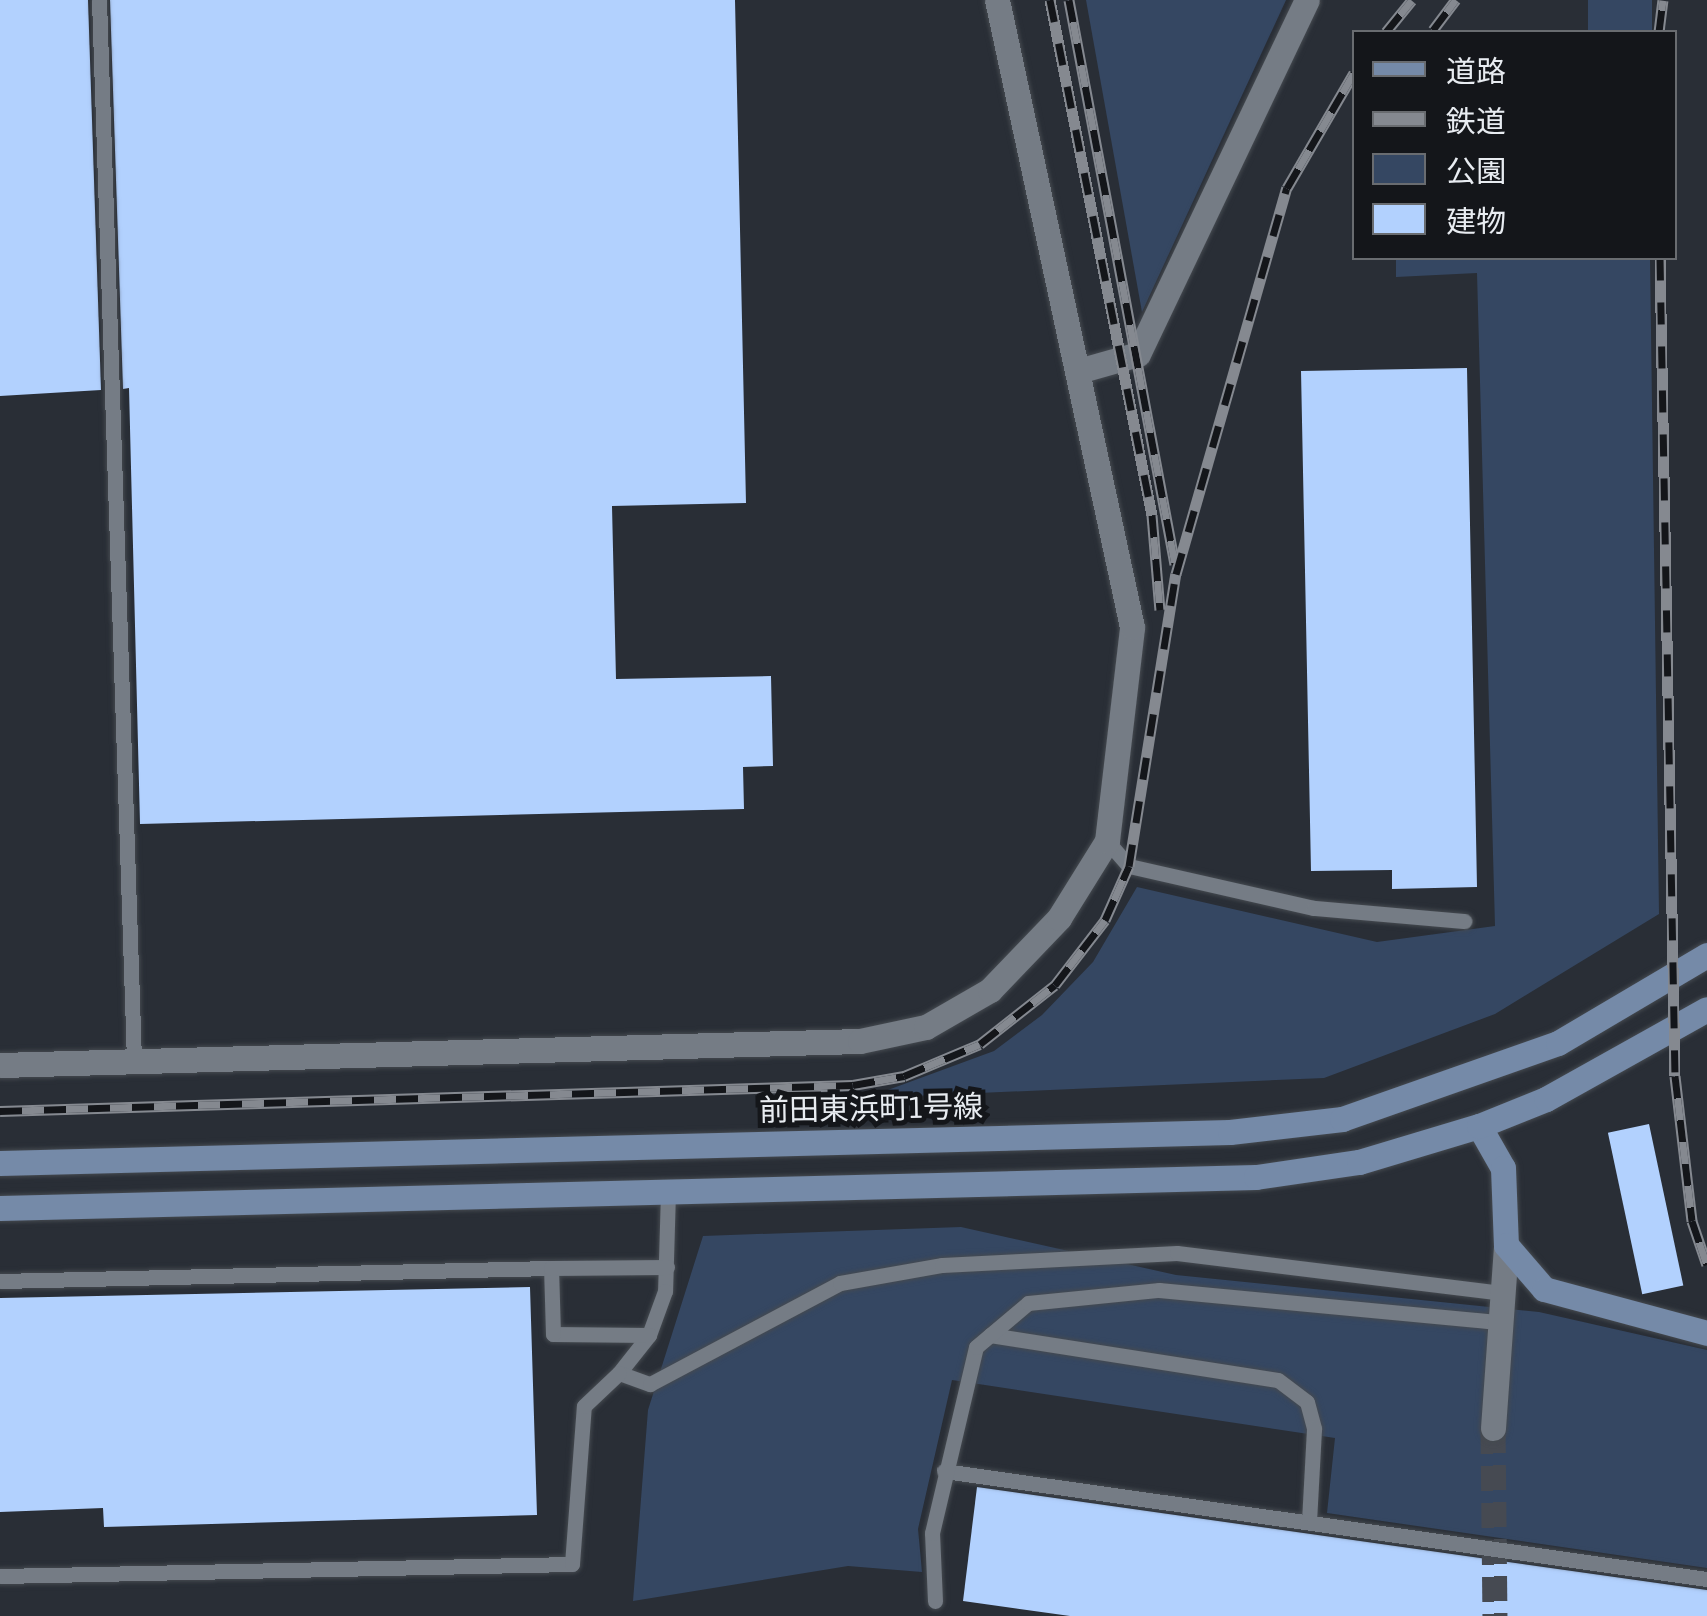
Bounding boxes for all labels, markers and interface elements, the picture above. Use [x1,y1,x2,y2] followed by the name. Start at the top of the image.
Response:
[1352,30,1677,260] legend
[1446,54,1506,88] text: 道路
[1446,104,1506,138] text: 鉄道
[1446,154,1506,188] text: 公園
[1446,204,1506,238] text: 建物
[759,1088,983,1128] street label: 前田東浜町1号線

